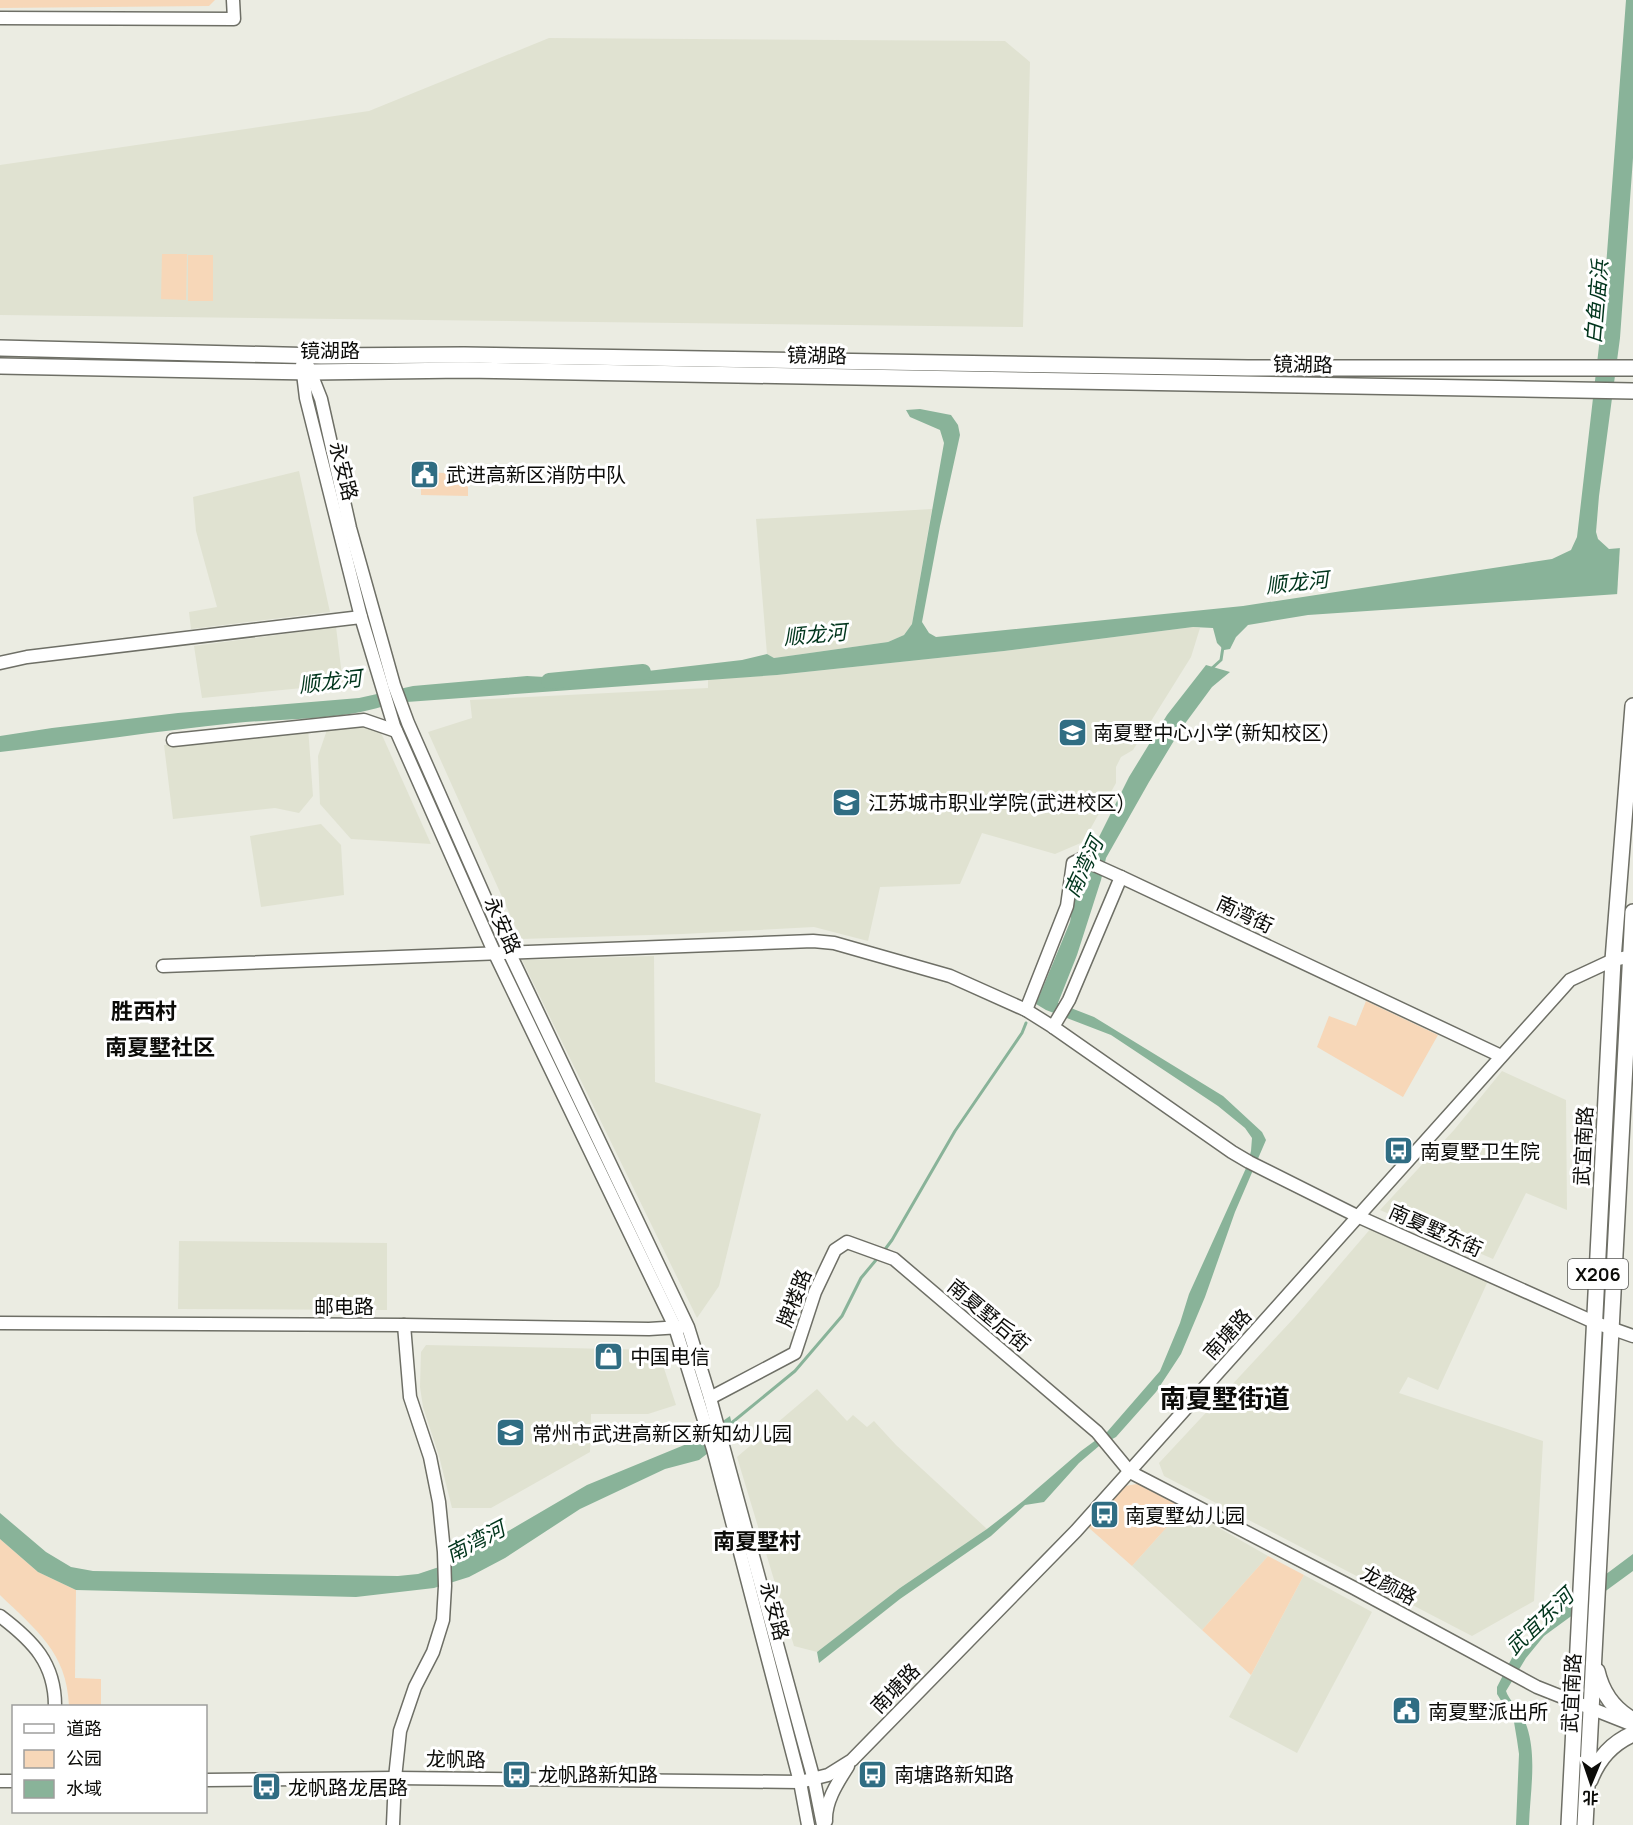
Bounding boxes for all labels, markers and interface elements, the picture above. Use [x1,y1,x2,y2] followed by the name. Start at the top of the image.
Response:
[1578,257,1614,345] water label: 白鱼庙浜
[300,337,360,364] street label: 镜湖路
[787,341,847,369] street label: 镜湖路
[1273,350,1333,378] street label: 镜湖路
[324,439,364,503] street label: 永安路
[409,458,441,490] public building icon: 武进高新区消防中队
[446,461,626,488] place label: 武进高新区消防中队
[1264,564,1334,599] water label: 顺龙河
[782,617,852,651] water label: 顺龙河
[297,663,367,699] water label: 顺龙河
[1056,716,1088,748] school or university icon: 南夏墅中心小学(新知校区)
[1093,719,1330,746] place label: 南夏墅中心小学(新知校区)
[831,786,863,818] school or university icon: 江苏城市职业学院(武进校区)
[868,789,1125,816] place label: 江苏城市职业学院(武进校区)
[1057,829,1111,901] water label: 南湾河
[1212,889,1278,939] street label: 南湾街
[478,892,528,958] street label: 永安路
[111,996,177,1026] district label: 胜西村
[105,1032,215,1062] district label: 南夏墅社区
[1567,1105,1599,1187] street label: 武宜南路
[1383,1135,1415,1167] bus stop icon: 南夏墅卫生院
[1420,1138,1540,1165] place label: 南夏墅卫生院
[1385,1197,1487,1263] street label: 南夏墅东街
[1568,1259,1628,1289] road number: X206
[771,1265,817,1331] street label: 牌楼路
[942,1273,1036,1357] street label: 南夏墅后街
[314,1293,374,1320] street label: 邮电路
[1197,1303,1257,1365] street label: 南塘路
[593,1340,625,1372] shop icon: 中国电信
[630,1343,710,1370] place label: 中国电信
[1160,1380,1290,1416] district label: 南夏墅街道
[495,1417,527,1449] school or university icon: 常州市武进高新区新知幼儿园
[532,1420,792,1447] place label: 常州市武进高新区新知幼儿园
[1088,1499,1120,1531] bus stop icon: 南夏墅幼儿园
[1125,1502,1245,1529] place label: 南夏墅幼儿园
[441,1512,513,1568] water label: 南湾河
[713,1526,801,1556] district label: 南夏墅村
[1356,1559,1422,1611] street label: 龙颜路
[754,1579,796,1643] street label: 永安路
[1499,1579,1582,1660] water label: 武宜东河
[1555,1652,1587,1734] street label: 武宜南路
[864,1657,926,1719] street label: 南塘路
[1391,1695,1423,1727] public building icon: 南夏墅派出所
[1428,1698,1548,1725] place label: 南夏墅派出所
[12,1705,207,1813] legend
[66,1716,102,1740] text: 道路
[426,1745,486,1773] street label: 龙帆路
[66,1746,102,1770] text: 公园
[1561,1753,1621,1813] north arrow
[501,1758,533,1790] bus stop icon: 龙帆路新知路
[857,1758,889,1790] bus stop icon: 南塘路新知路
[538,1761,658,1788] place label: 龙帆路新知路
[894,1761,1014,1788] place label: 南塘路新知路
[251,1771,283,1803] bus stop icon: 龙帆路龙居路
[288,1774,408,1801] place label: 龙帆路龙居路
[66,1776,102,1800] text: 水域
[1582,1787,1599,1809] text: 北

